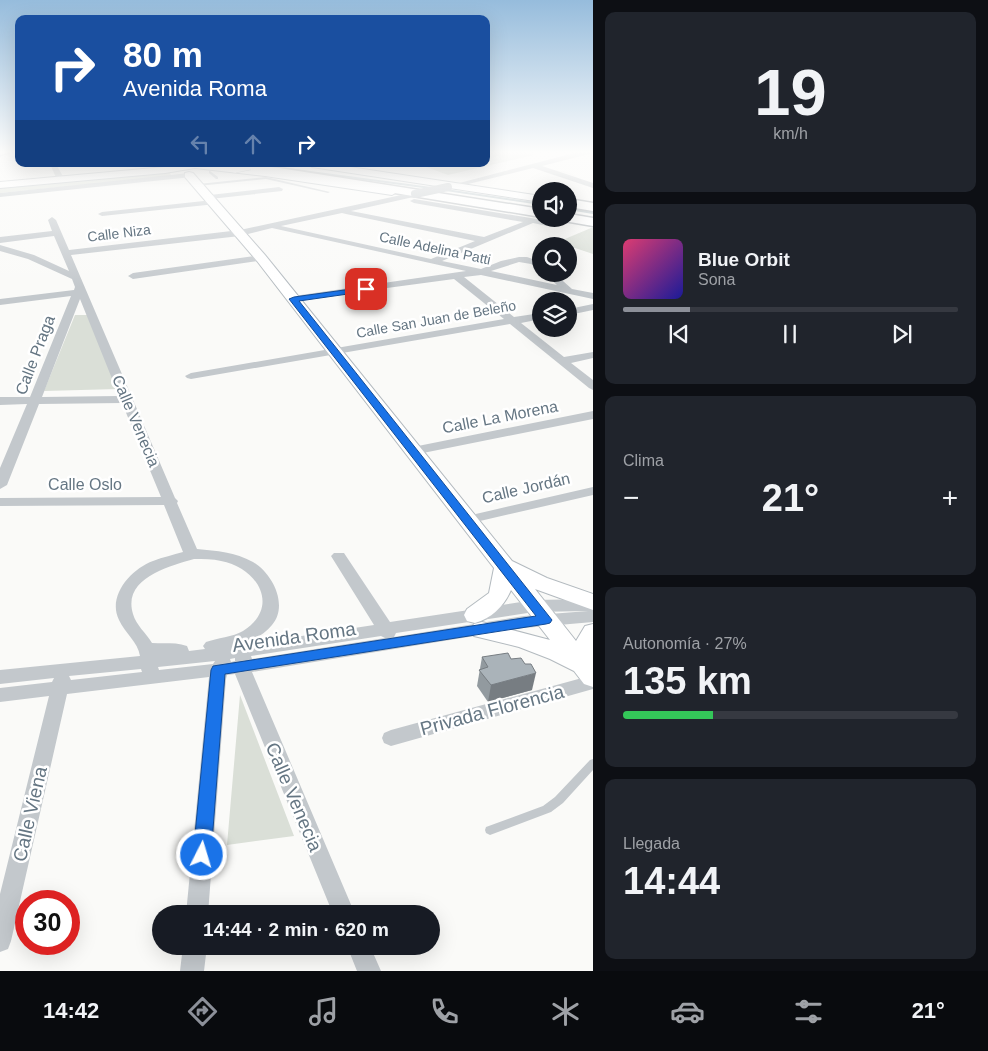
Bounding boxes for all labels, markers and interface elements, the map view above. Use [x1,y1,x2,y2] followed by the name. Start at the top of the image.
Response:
[40,35,105,100] icon: right
[123,35,203,74] text: 80 m
[754,56,827,129] text: 19
[123,76,267,101] text: Avenida Roma
[773,125,808,142] text: km/h
[186,130,214,158] icon: left
[239,130,267,158] icon: ahead
[292,130,320,158] icon: right
[532,182,577,337] map controls
[532,182,577,227] button: sound
[86,221,152,245] street label: Calle Niza
[378,228,492,268] street label: Calle Adelina Patti
[532,237,577,282] button: search
[698,249,790,270] text: Blue Orbit
[345,268,387,310] pin
[698,271,735,288] text: Sona
[352,275,380,303] icon: arrive
[532,292,577,337] button: layers
[355,297,517,341] street label: Calle San Juan de Beleño
[12,313,58,397] street label: Calle Praga
[665,320,693,348] icon: previous
[776,320,804,348] icon: pause
[888,320,916,348] icon: next
[109,373,163,469] street label: Calle Venecia
[441,397,559,437] street label: Calle La Morena
[623,452,664,469] text: Clima
[480,470,572,506] street label: Calle Jordán
[48,476,122,493] street label: Calle Oslo
[762,477,819,519] text: 21°
[623,482,639,513] text: −
[942,482,958,513] text: +
[231,618,357,656] street label: Avenida Roma
[623,635,747,652] text: Autonomía · 27%
[623,660,752,702] text: 135 km
[418,681,567,739] street label: Privada Florencia
[262,739,327,855] street label: Calle Venecia
[9,764,51,864] street label: Calle Viena
[175,828,227,880] position arrow
[623,835,680,852] text: Llegada
[623,860,720,902] text: 14:44
[15,890,80,955] speed limit sign: 30
[203,919,389,940] text: 14:44 · 2 min · 620 m
[185,994,220,1029] icon: directions
[306,994,341,1029] icon: music
[427,994,462,1029] icon: phone
[548,994,583,1029] icon: climate
[670,994,705,1029] icon: car
[791,994,826,1029] icon: filters
[43,998,99,1023] text: 14:42
[912,998,945,1023] text: 21°

